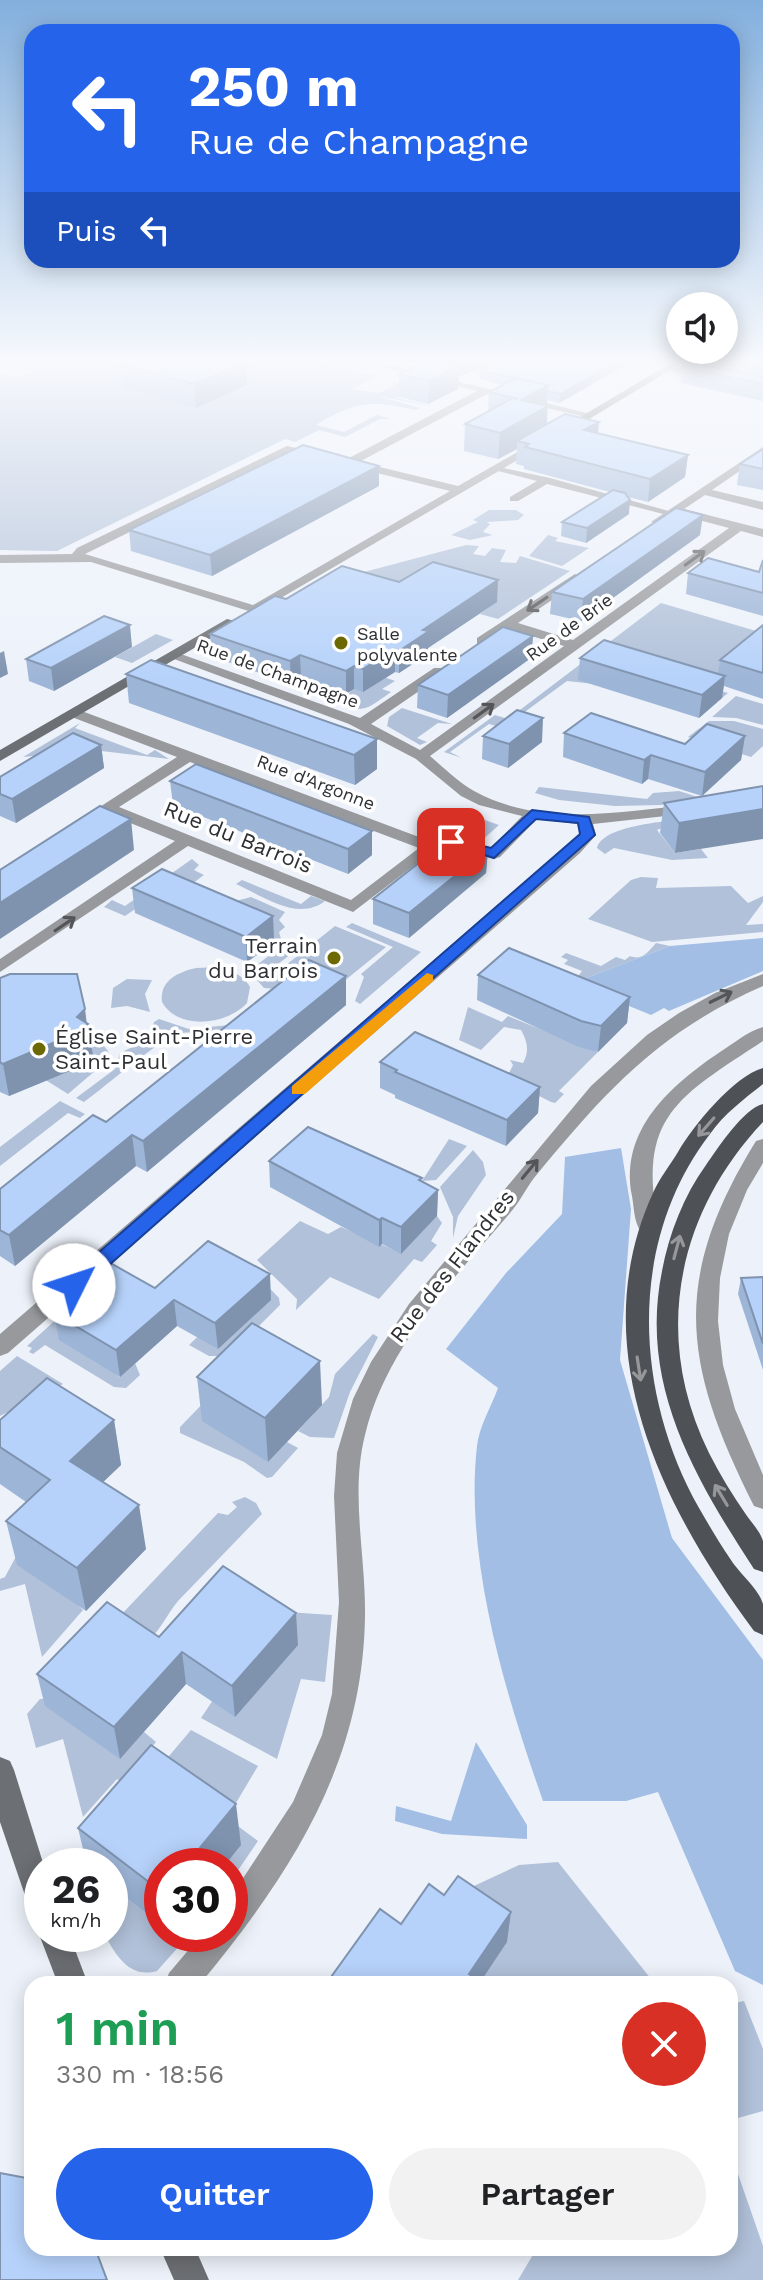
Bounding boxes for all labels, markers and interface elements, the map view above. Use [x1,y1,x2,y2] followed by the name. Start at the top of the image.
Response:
[188,54,359,120] text: 250 m
[56,56,160,160] icon: left
[188,121,529,163] text: Rue de Champagne
[133,208,177,252] icon: left
[56,213,117,248] text: Puis
[666,292,738,364] map controls
[666,292,738,364] button: sound
[683,550,705,566] one-way arrow
[522,589,616,665] street label: Rue de Brie
[526,596,548,612] one-way arrow
[357,623,458,665] place label: Salle polyvalente
[194,634,362,712] street label: Rue de Champagne
[332,634,350,652] marker: Salle polyvalente
[473,702,495,719] one-way arrow
[254,750,378,814] street label: Rue d'Argonne
[160,796,316,878] street label: Rue du Barrois
[417,808,485,876] pin
[429,820,473,864] icon: arrive
[53,915,75,932] one-way arrow
[208,933,318,983] place label: Terrain du Barrois
[325,949,343,967] marker: Terrain du Barrois
[709,989,733,1004] one-way arrow
[55,1024,253,1074] place label: Église Saint-Pierre Saint-Paul
[30,1040,48,1058] marker: Église Saint-Pierre Saint-Paul
[697,1116,715,1136] one-way arrow
[521,1159,539,1180] one-way arrow
[385,1185,519,1347] street label: Rue des Flandres
[671,1235,686,1261] one-way arrow
[32,1243,116,1327] position arrow
[632,1356,647,1381] one-way arrow
[713,1484,729,1507] one-way arrow
[144,1848,248,1952] speed limit sign: 30
[52,1866,100,1913] text: 26
[50,1908,102,1932] text: km/h
[56,2000,179,2057] text: 1 min
[622,2002,706,2086] button: close
[56,2059,224,2089] text: 330 m · 18:56
[56,2148,373,2240] button: Quitter
[389,2148,706,2240] button: Partager

